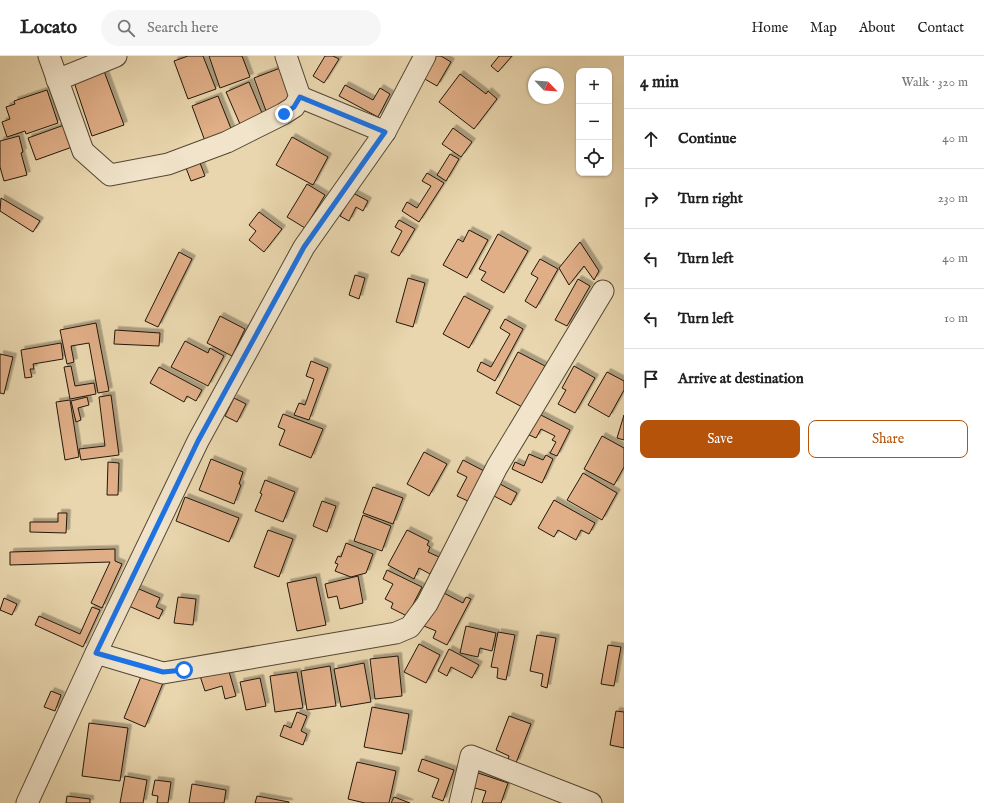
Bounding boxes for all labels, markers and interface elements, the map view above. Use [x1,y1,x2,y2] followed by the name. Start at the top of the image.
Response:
[101,10,381,46] search box
[20,16,77,40] text: Locato
[115,17,137,39] icon: search
[147,18,219,37] text: Search here
[752,19,788,37] text: Home
[810,19,837,37] text: Map
[859,19,895,37] text: About
[917,19,964,37] text: Contact
[528,68,564,104] north arrow
[576,68,612,176] map controls
[576,68,612,104] button: +
[640,72,679,93] text: 4 min
[902,74,968,91] text: Walk · 320 m
[576,104,612,140] button: −
[275,105,293,123] route end
[640,128,662,150] icon: ahead
[678,129,736,148] text: Continue
[942,130,968,147] text: 40 m
[576,140,612,176] button: locate
[640,188,662,210] icon: right
[678,189,743,208] text: Turn right
[938,190,968,207] text: 230 m
[640,248,662,270] icon: left
[678,249,734,268] text: Turn left
[942,250,968,267] text: 40 m
[640,308,662,330] icon: left
[678,309,734,328] text: Turn left
[944,310,968,327] text: 10 m
[640,368,662,390] icon: arrive
[678,369,804,388] text: Arrive at destination
[640,420,800,458] button: Save
[808,420,968,458] button: Share
[175,661,193,679] route start

